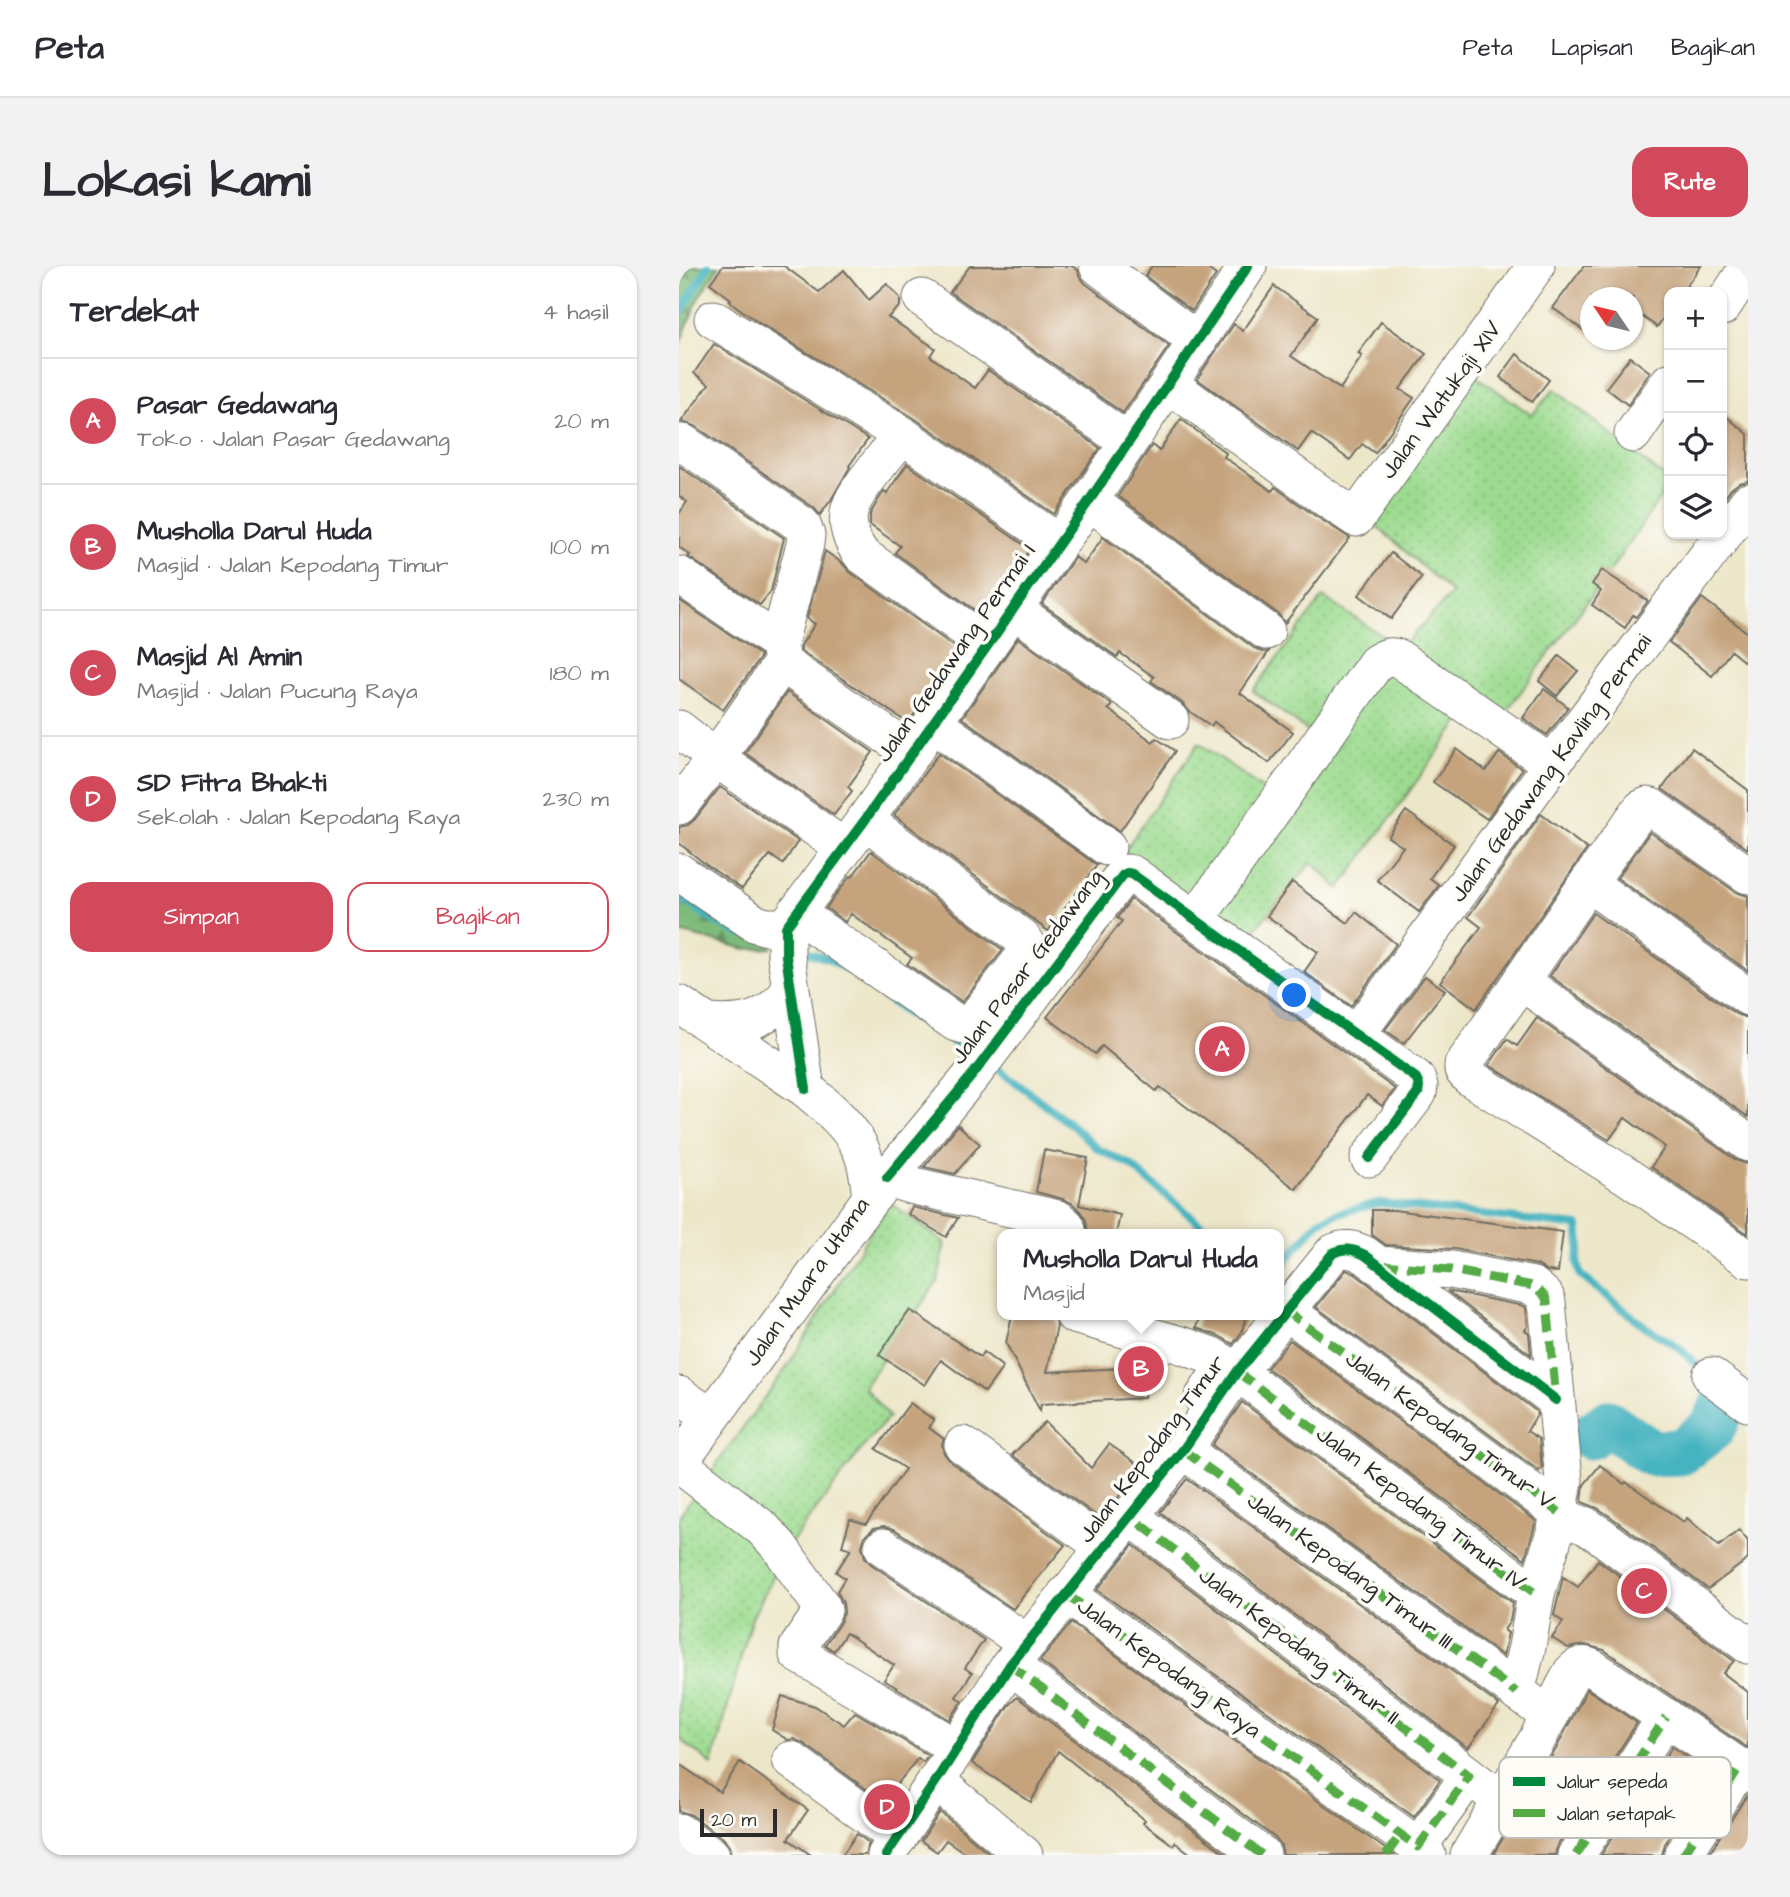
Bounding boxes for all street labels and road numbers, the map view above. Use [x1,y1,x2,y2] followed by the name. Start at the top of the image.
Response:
[1373,314,1510,486] street label: Jalan Watukaji XIV
[868,537,1045,769] street label: Jalan Gedawang Permai I
[1443,627,1660,909] street label: Jalan Gedawang Kavling Permai
[943,863,1112,1072] street label: Jalan Pasar Gedawang
[737,1191,877,1373] street label: Jalan Muara Utama
[1338,1343,1562,1518] street label: Jalan Kepodang Timur V
[1071,1348,1234,1550] street label: Jalan Kepodang Timur
[1309,1418,1533,1599] street label: Jalan Kepodang Timur IV
[1242,1487,1458,1655] street label: Jalan Kepodang Timur III
[1193,1561,1405,1731] street label: Jalan Kepodang Timur II
[1070,1590,1268,1747] street label: Jalan Kepodang Raya

